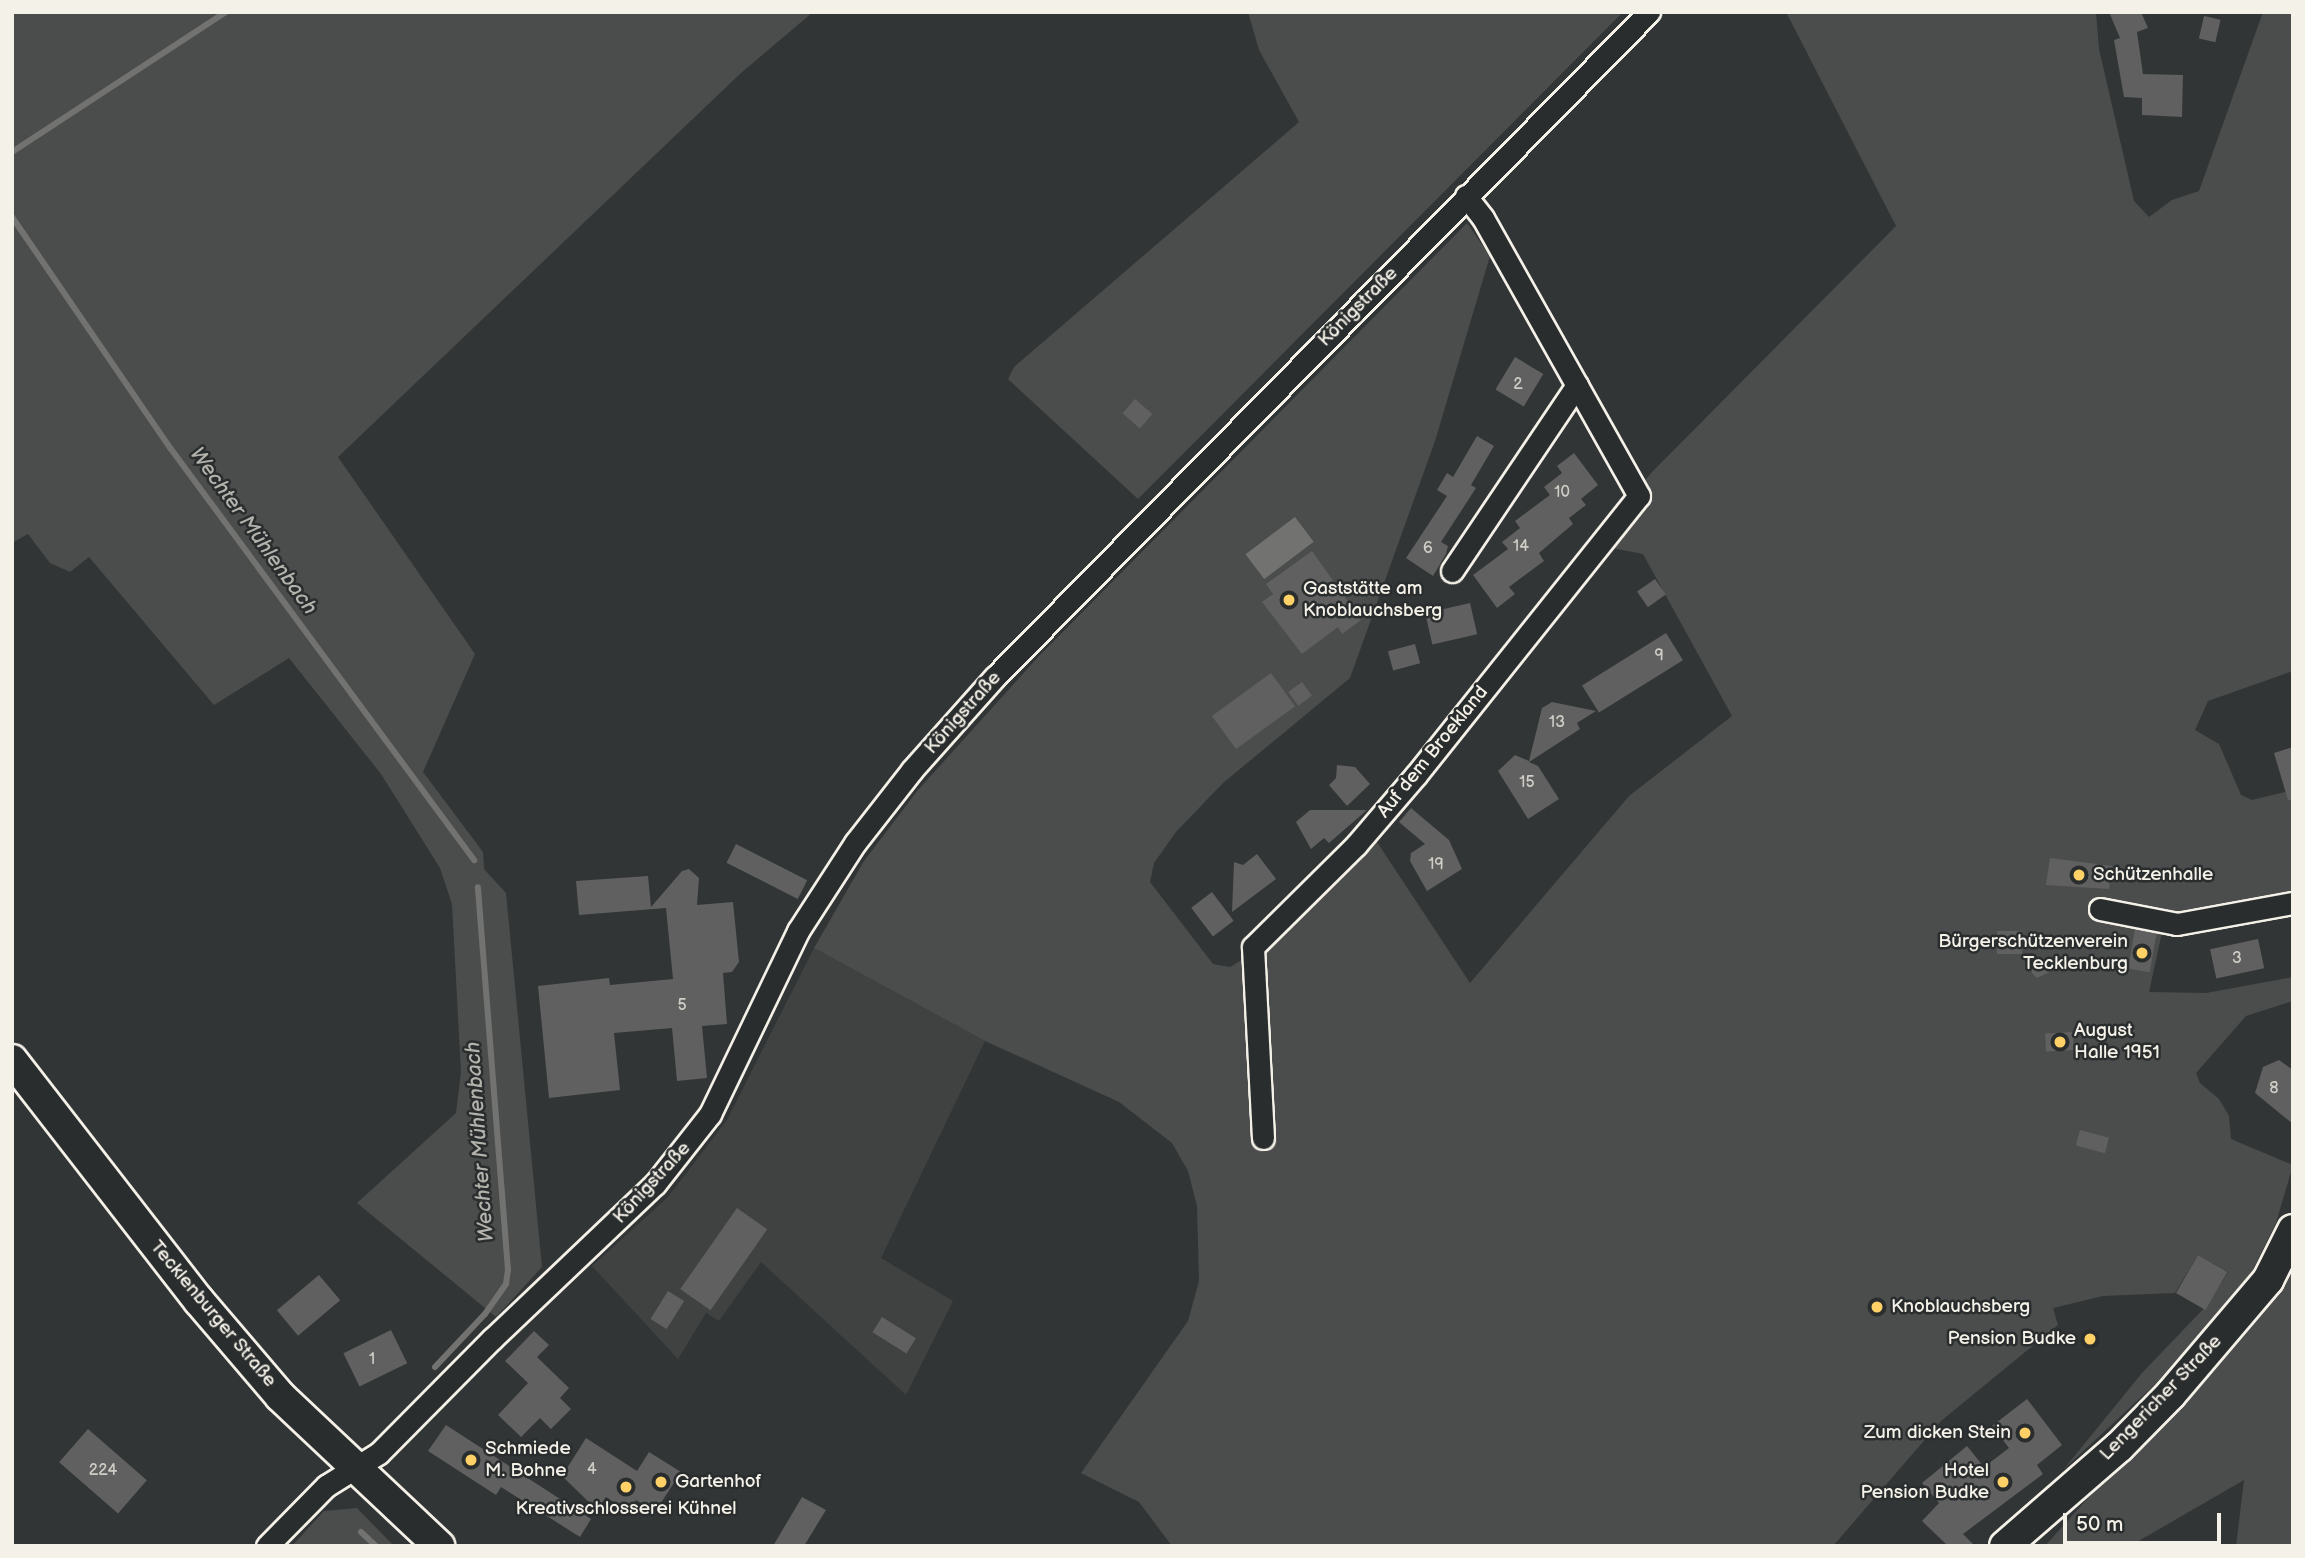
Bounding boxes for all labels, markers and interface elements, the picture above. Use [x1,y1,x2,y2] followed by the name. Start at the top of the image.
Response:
[1313,262,1403,352] street label: Königstraße
[1513,375,1523,395] house number: 2
[184,442,322,620] water label: Wechter Mühlenbach
[1554,483,1570,503] house number: 10
[1513,537,1529,557] house number: 14
[1423,539,1433,559] house number: 6
[1303,578,1442,622] place label: Gaststätte am Knoblauchsberg
[1281,592,1297,608] marker: Gaststätte am Knoblauchsberg
[1654,646,1664,666] house number: 9
[920,667,1006,759] street label: Königstraße
[1373,681,1493,823] street label: Auf dem Broekland
[1549,713,1565,733] house number: 13
[1519,773,1535,793] house number: 15
[1428,855,1444,875] house number: 19
[2093,864,2213,886] place label: Schützenhalle
[2071,867,2087,883] marker: Schützenhalle
[1938,931,2128,975] place label: Bürgerschützenverein Tecklenburg
[2134,945,2150,961] marker: Bürgerschützenverein Tecklenburg
[2232,949,2242,969] house number: 3
[677,996,687,1016] house number: 5
[2074,1020,2160,1064] place label: August Halle 1951
[2052,1034,2068,1050] marker: August Halle 1951
[460,1041,500,1243] water label: Wechter Mühlenbach
[2269,1079,2279,1099] house number: 8
[608,1137,696,1229] street label: Königstraße
[145,1236,281,1392] street label: Tecklenburger Straße
[1891,1296,2030,1318] place label: Knoblauchsberg
[1869,1299,1885,1315] marker: Knoblauchsberg
[1948,1328,2076,1350] place label: Pension Budke
[2095,1330,2227,1466] street label: Lengericher Straße
[2082,1331,2098,1347] marker: Pension Budke
[369,1350,375,1370] house number: 1
[1864,1422,2011,1444] place label: Zum dicken Stein
[2017,1425,2033,1441] marker: Zum dicken Stein
[485,1438,571,1482] place label: Schmiede M. Bohne
[463,1452,479,1468] marker: Schmiede M. Bohne
[587,1460,597,1480] house number: 4
[1861,1460,1989,1504] place label: Hotel Pension Budke
[89,1461,117,1481] house number: 224
[675,1471,761,1493] place label: Gartenhof
[653,1474,669,1490] marker: Gartenhof
[1995,1474,2011,1490] marker: Hotel Pension Budke
[618,1479,634,1495] marker: Kreativschlosserei Kühnel
[515,1498,737,1520] place label: Kreativschlosserei Kühnel
[2067,1498,2224,1542] scale bar
[2076,1512,2123,1537] text: 50 m

